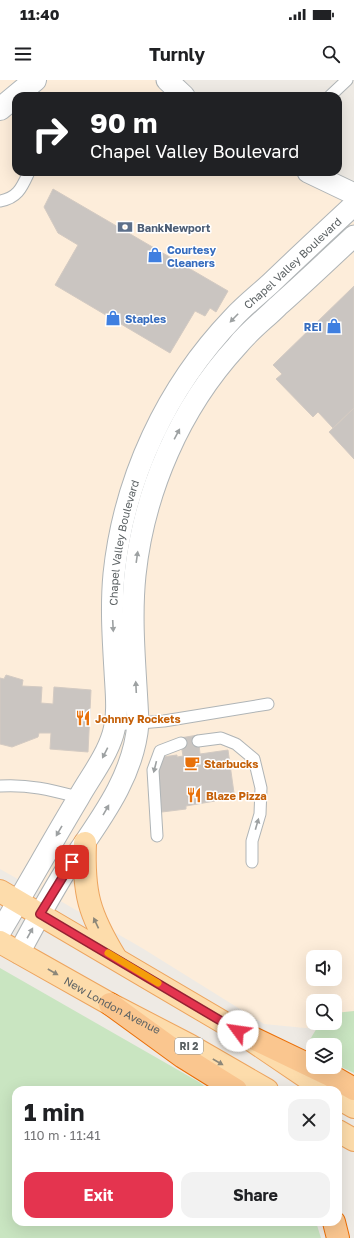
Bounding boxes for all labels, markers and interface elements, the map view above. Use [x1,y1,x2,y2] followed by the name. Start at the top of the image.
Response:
[20,5,59,23] text: 11:40
[12,43,34,65] icon: menu
[149,43,205,65] text: Turnly
[320,43,342,65] icon: search
[90,106,157,139] text: 90 m
[24,108,76,160] icon: right
[90,140,299,162] text: Chapel Valley Boulevard
[241,214,343,311] street label: Chapel Valley Boulevard
[116,218,134,236] bank icon: BankNewport
[137,221,211,234] place label: BankNewport
[167,243,216,269] place label: Courtesy Cleaners
[146,246,164,264] shop icon: Courtesy Cleaners
[104,309,122,327] shop icon: Staples
[125,312,166,325] place label: Staples
[229,313,239,323] one-way arrow
[325,317,343,335] shop icon: REI
[304,320,322,333] place label: REI
[174,428,181,440] one-way arrow
[106,478,141,606] street label: Chapel Valley Boulevard
[134,551,140,563] one-way arrow
[109,620,116,632] one-way arrow
[133,681,140,693] one-way arrow
[74,709,92,727] restaurant icon: Johnny Rockets
[95,712,181,725] place label: Johnny Rockets
[101,748,108,759] one-way arrow
[183,754,201,772] cafe icon: Starbucks
[204,757,258,770] place label: Starbucks
[152,761,158,773] one-way arrow
[185,786,203,804] restaurant icon: Blaze Pizza
[206,789,267,802] place label: Blaze Pizza
[102,804,109,816] one-way arrow
[254,817,260,829] one-way arrow
[56,825,62,837] one-way arrow
[55,845,89,879] pin
[61,851,83,873] icon: arrive
[93,918,99,929] one-way arrow
[27,928,33,939] one-way arrow
[306,950,342,1074] map controls
[306,950,342,986] button: sound
[47,969,59,976] one-way arrow
[62,973,163,1036] street label: New London Avenue
[306,994,342,1030] button: search
[217,1010,259,1052] position arrow
[175,1038,203,1054] road number: RI 2
[306,1038,342,1074] button: layers
[213,1059,224,1066] one-way arrow
[24,1097,84,1126] text: 1 min
[288,1099,330,1141] button: close
[24,1127,101,1143] text: 110 m · 11:41
[24,1172,173,1218] button: Exit
[181,1172,330,1218] button: Share

